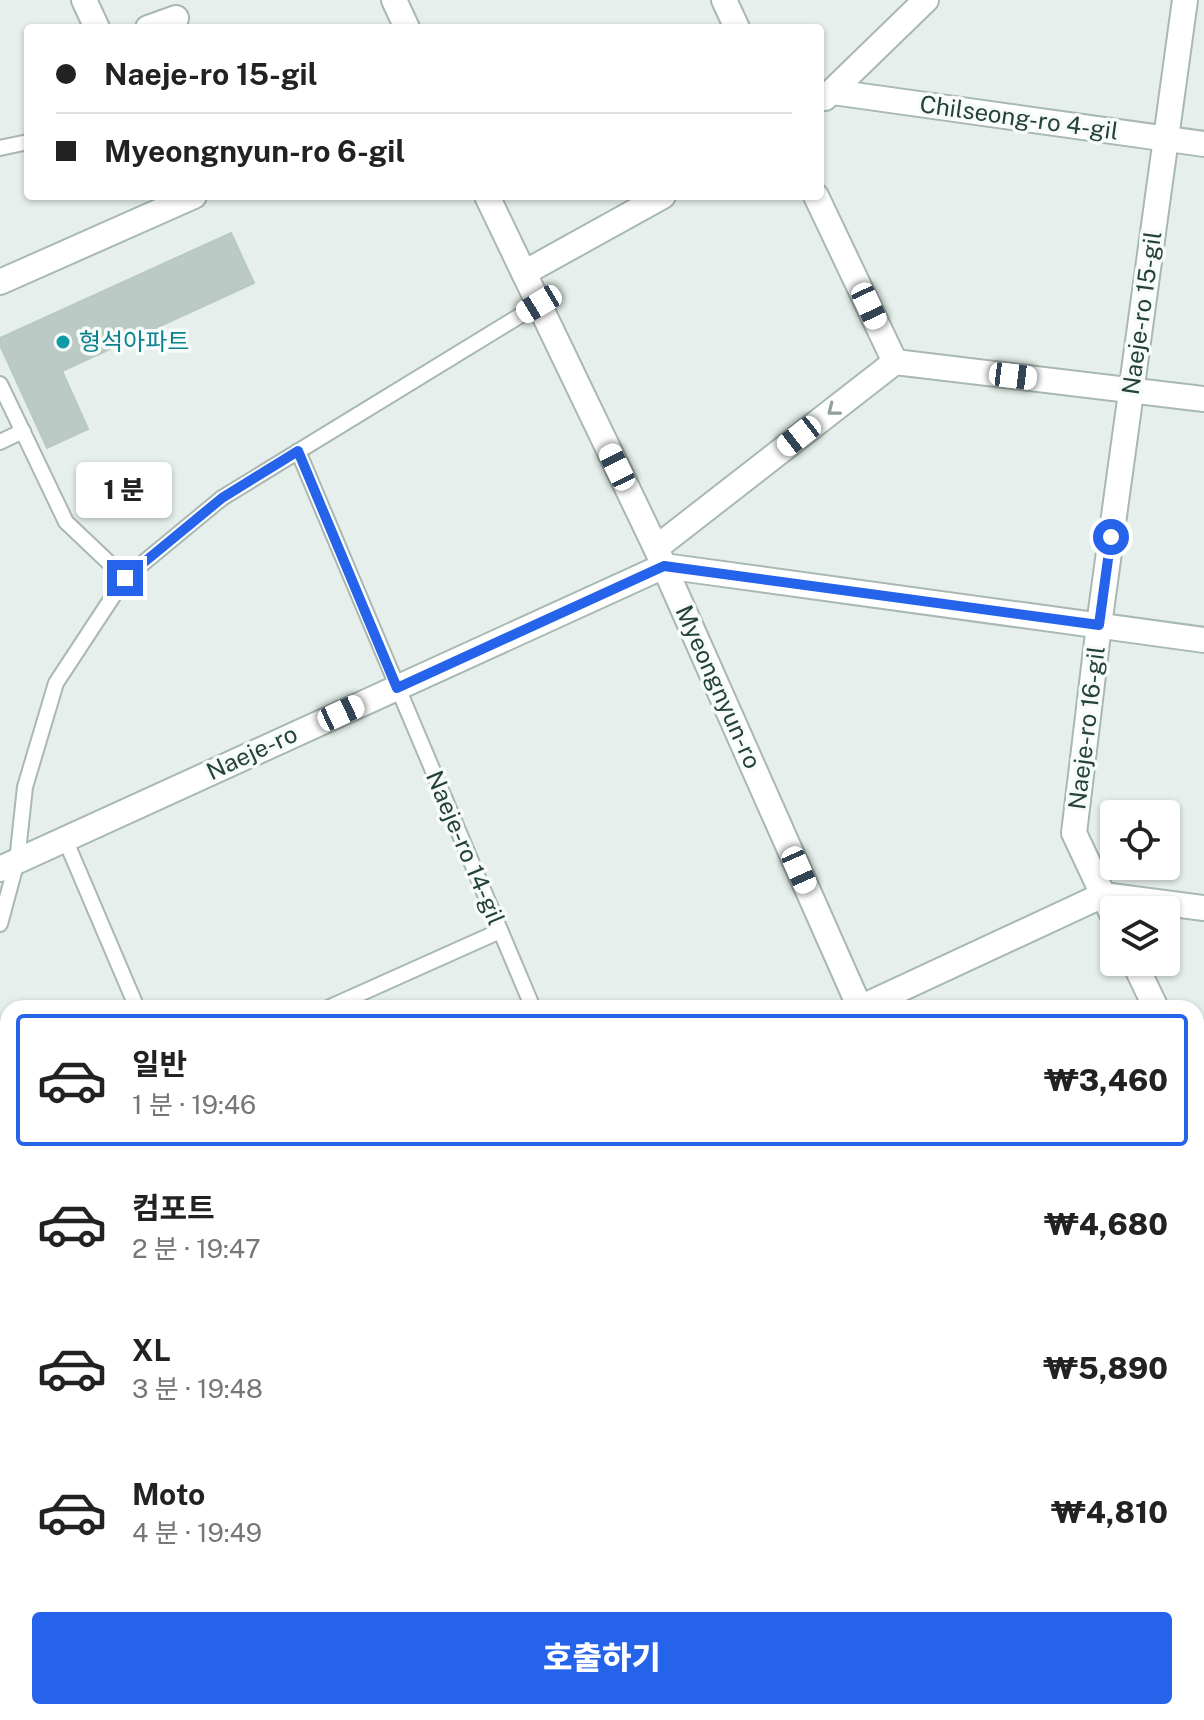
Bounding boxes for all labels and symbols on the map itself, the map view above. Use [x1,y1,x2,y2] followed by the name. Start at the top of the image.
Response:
[918,89,1120,145] street label: Chilseong-ro 4-gil
[1116,229,1166,396] street label: Naeje-ro 15-gil
[848,279,890,333] car
[512,281,566,327] car
[79,327,189,355] place label: 형석아파트
[54,333,72,351] marker: 형석아파트
[988,361,1038,391] car
[827,400,842,414] one-way arrow
[773,412,825,460] car
[596,440,638,494] car
[77,462,173,518] callout: 1 분
[1093,519,1129,555] route start
[107,560,143,596] route end
[670,601,767,773] street label: Myeongnyun-ro
[1062,645,1110,811] street label: Naeje-ro 16-gil
[314,692,368,734] car
[202,719,301,785] street label: Naeje-ro
[421,766,511,929] street label: Naeje-ro 14-gil
[778,843,820,897] car

